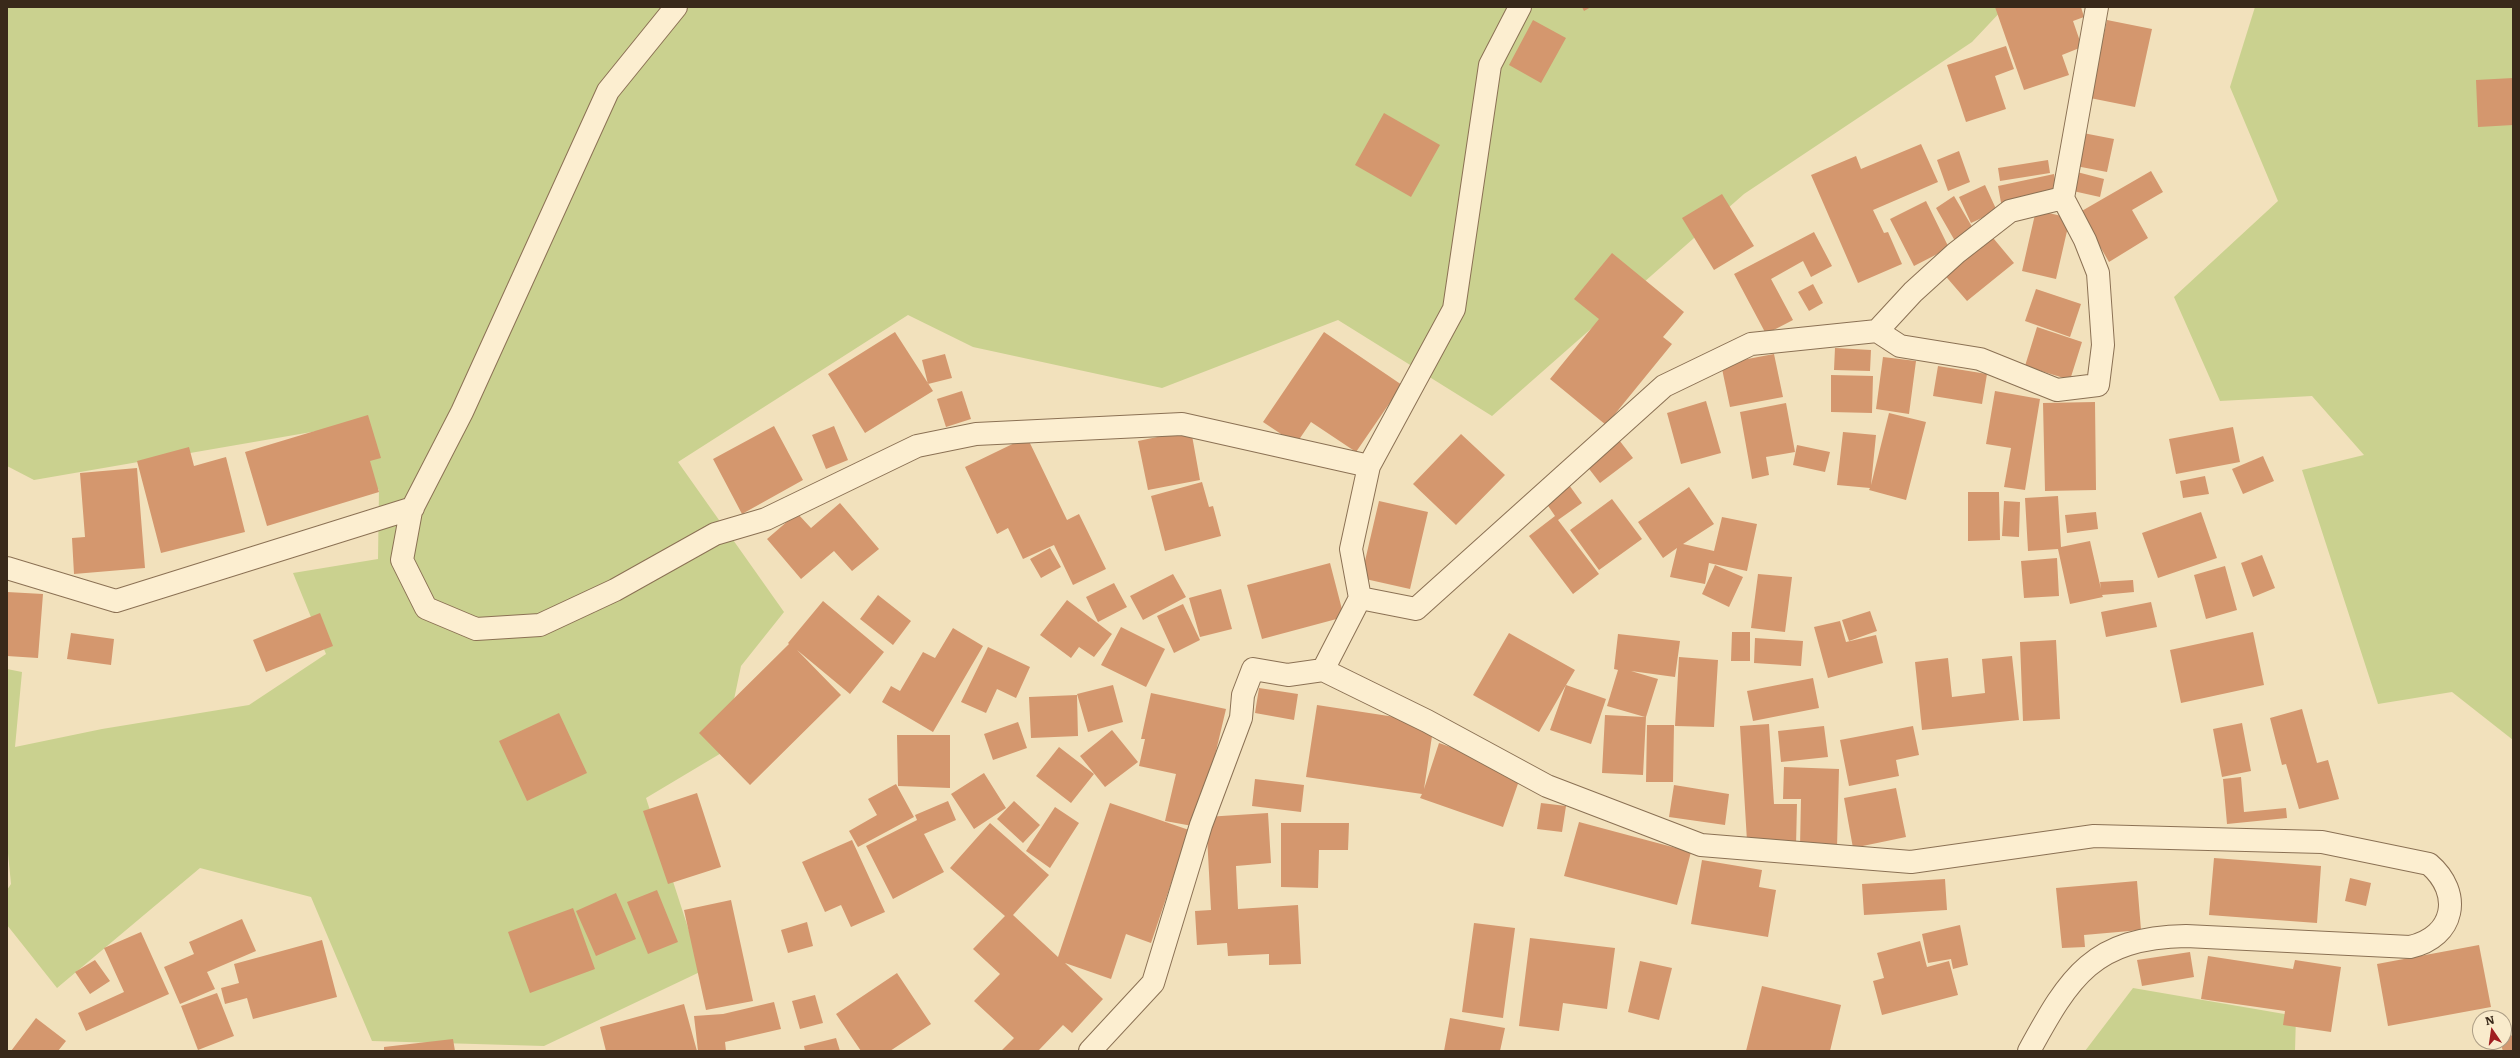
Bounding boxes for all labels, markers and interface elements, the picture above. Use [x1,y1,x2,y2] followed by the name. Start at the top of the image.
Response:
[2472,1010,2512,1050] north arrow
[2483,1010,2496,1028] text: N

